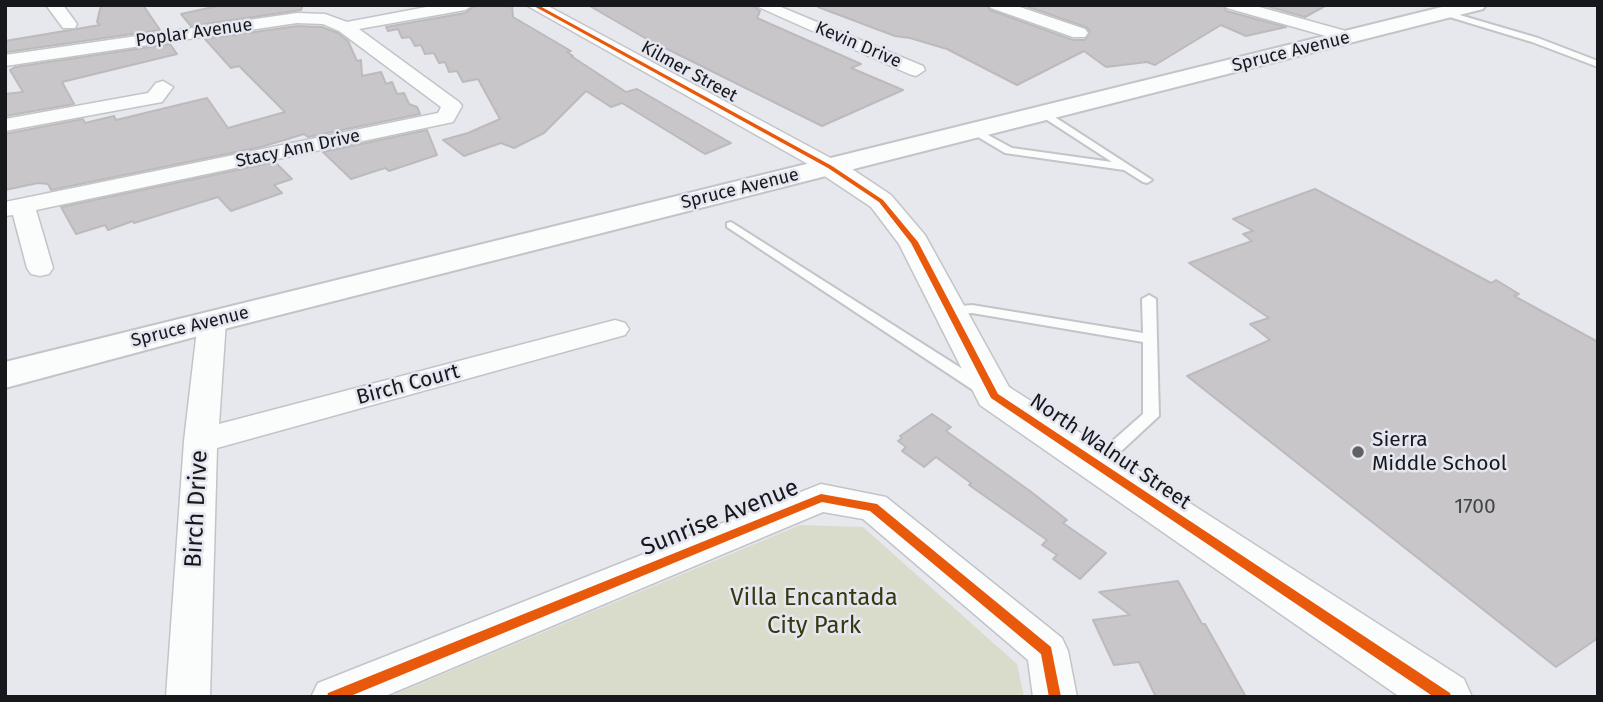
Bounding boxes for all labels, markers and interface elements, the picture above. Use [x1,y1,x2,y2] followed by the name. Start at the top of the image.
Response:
[134,14,254,52] street label: Poplar Avenue
[812,17,904,73] street label: Kevin Drive
[1230,27,1352,77] street label: Spruce Avenue
[637,37,741,107] street label: Kilmer Street
[234,125,362,173] street label: Stacy Ann Drive
[679,164,801,214] street label: Spruce Avenue
[129,302,251,352] street label: Spruce Avenue
[354,359,462,411] street label: Birch Court
[1025,389,1195,515] street label: North Walnut Street
[1372,427,1507,477] place label: Sierra Middle School
[1350,444,1366,460] marker: Sierra Middle School
[180,449,214,569] street label: Birch Drive
[637,473,803,563] street label: Sunrise Avenue
[1454,494,1496,520] house number: 1700
[730,584,898,640] park label: Villa Encantada City Park

